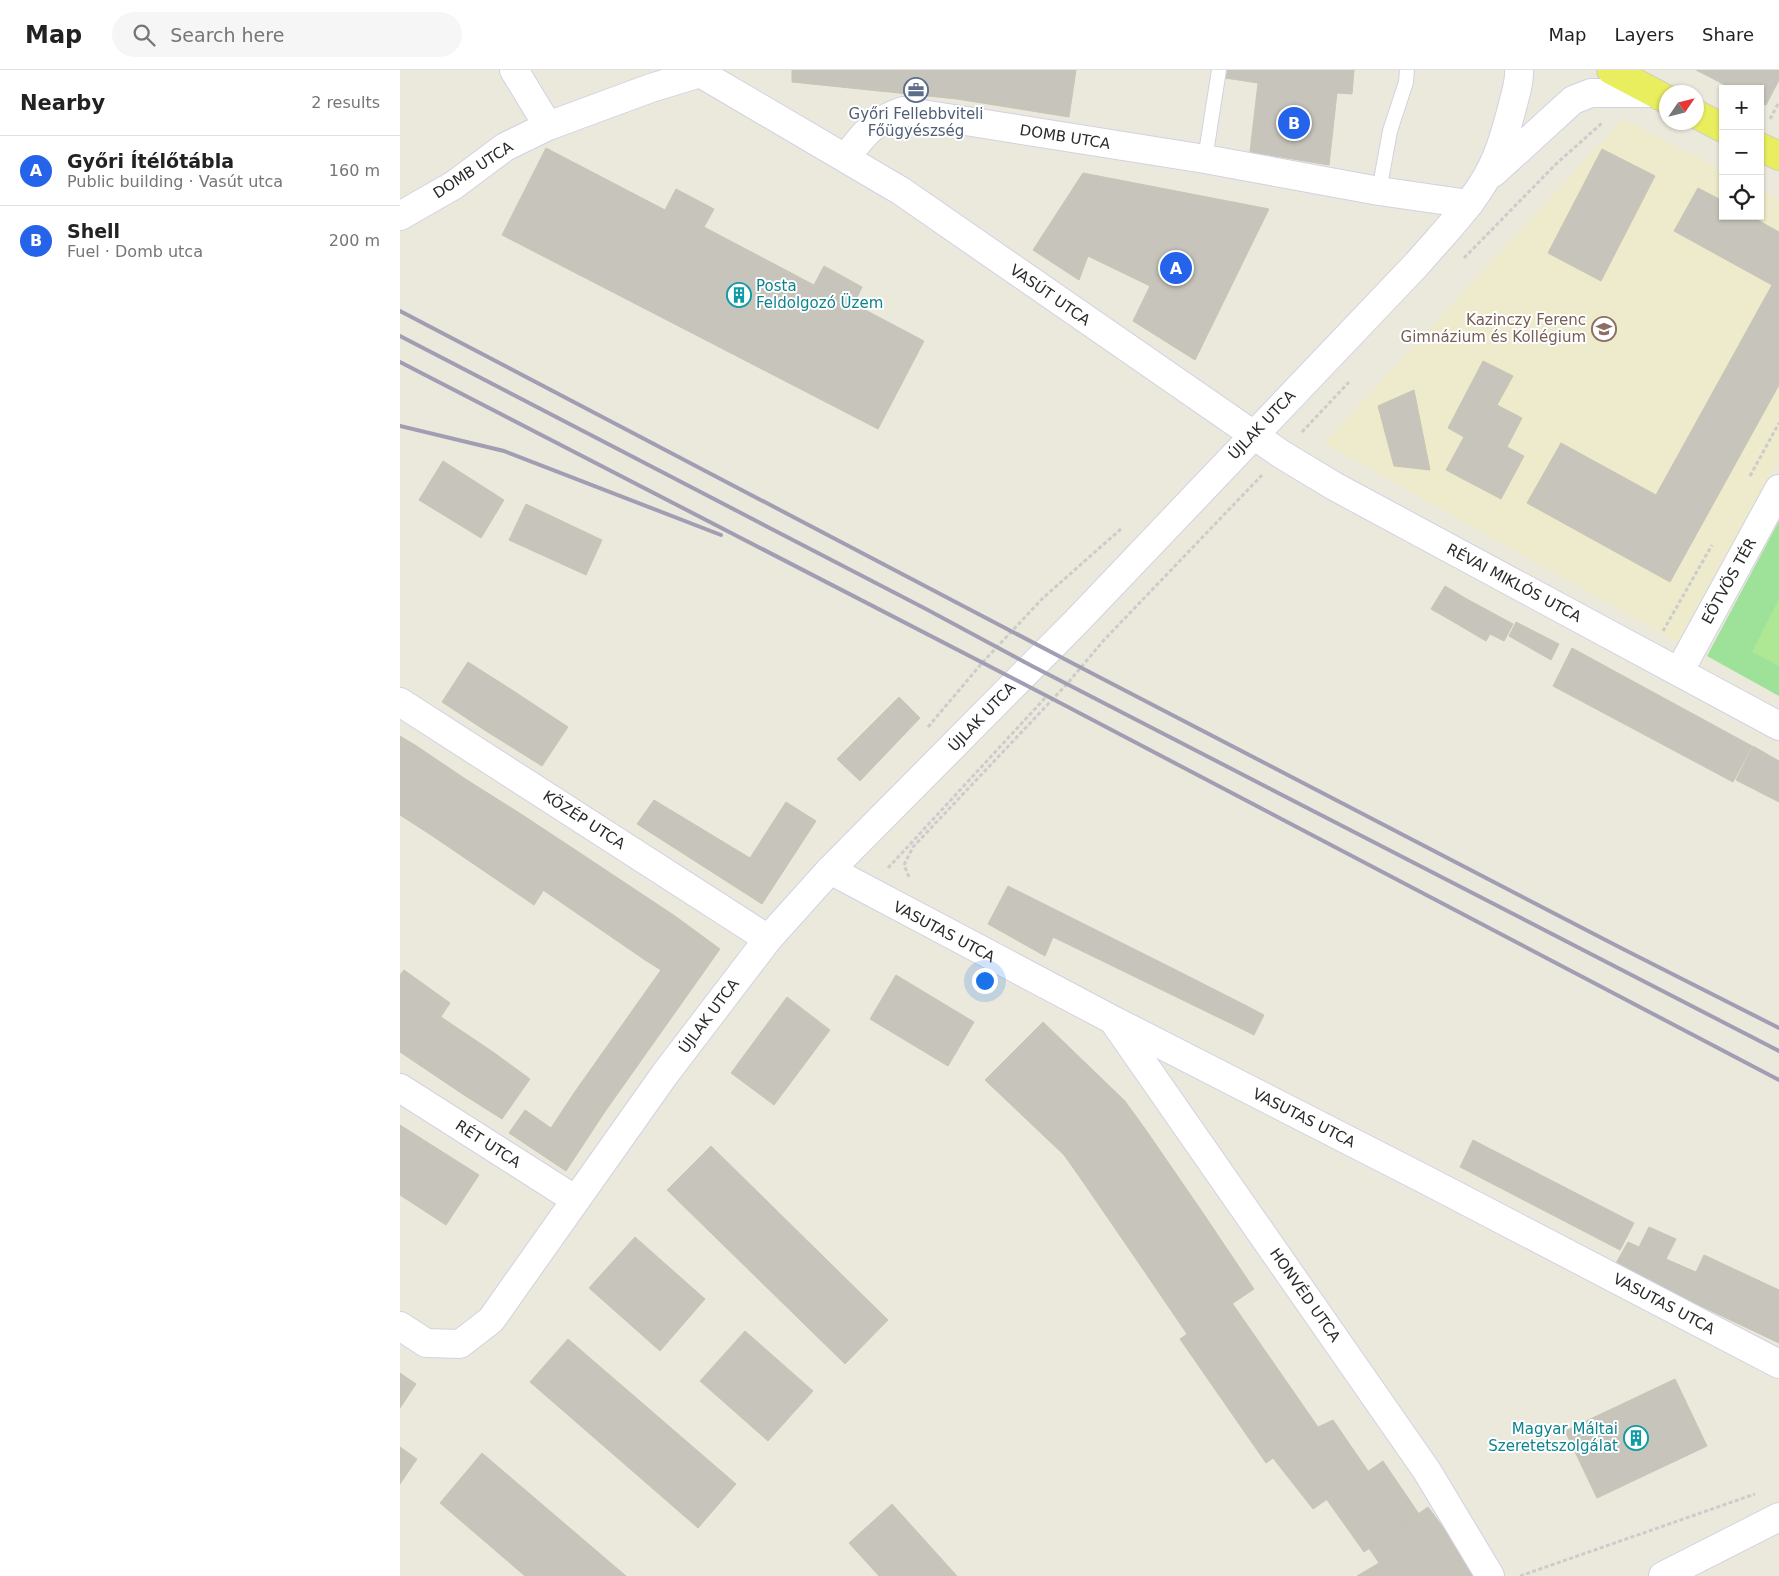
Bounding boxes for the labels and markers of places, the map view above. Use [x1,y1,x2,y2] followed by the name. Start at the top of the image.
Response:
[903,77,929,103] office icon: Győri Fellebbviteli Főügyészség
[1278,104,1310,142] pin: B
[849,105,983,140] place label: Győri Fellebbviteli Főügyészség
[1160,249,1192,287] pin: A
[756,277,883,312] place label: Posta Feldolgozó Üzem
[726,282,752,308] building icon: Posta Feldolgozó Üzem
[1401,311,1586,346] place label: Kazinczy Ferenc Gimnázium és Kollégium
[1591,316,1617,342] school or university icon: Kazinczy Ferenc Gimnázium és Kollégium
[1488,1420,1618,1455] place label: Magyar Máltai Szeretetszolgálat
[1623,1425,1649,1451] building icon: Magyar Máltai Szeretetszolgálat

